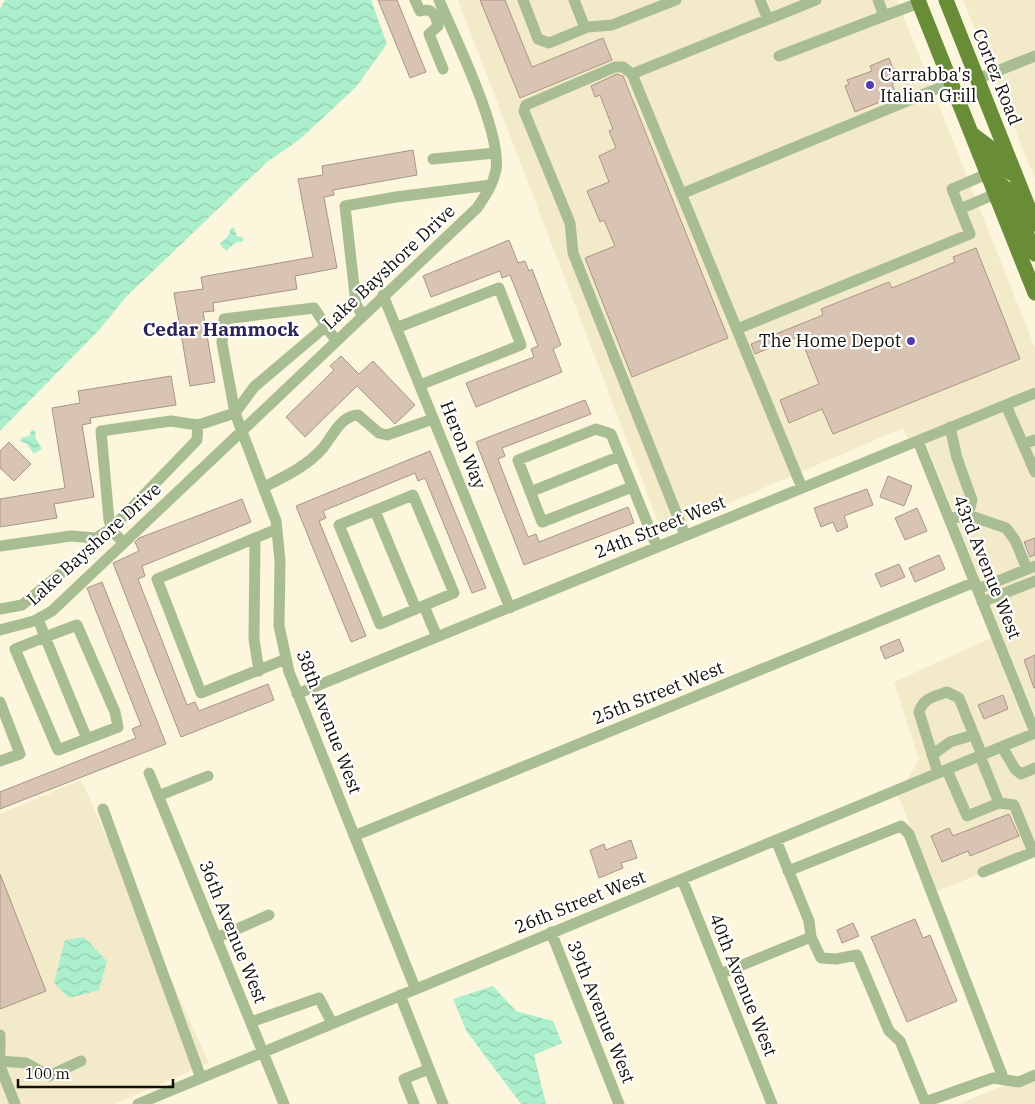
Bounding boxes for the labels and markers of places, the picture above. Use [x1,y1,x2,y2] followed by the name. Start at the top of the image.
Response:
[880,63,976,107] place label: Carrabba's Italian Grill
[864,79,876,91] marker: Carrabba's Italian Grill
[759,329,901,352] place label: The Home Depot
[905,335,917,347] marker: The Home Depot

